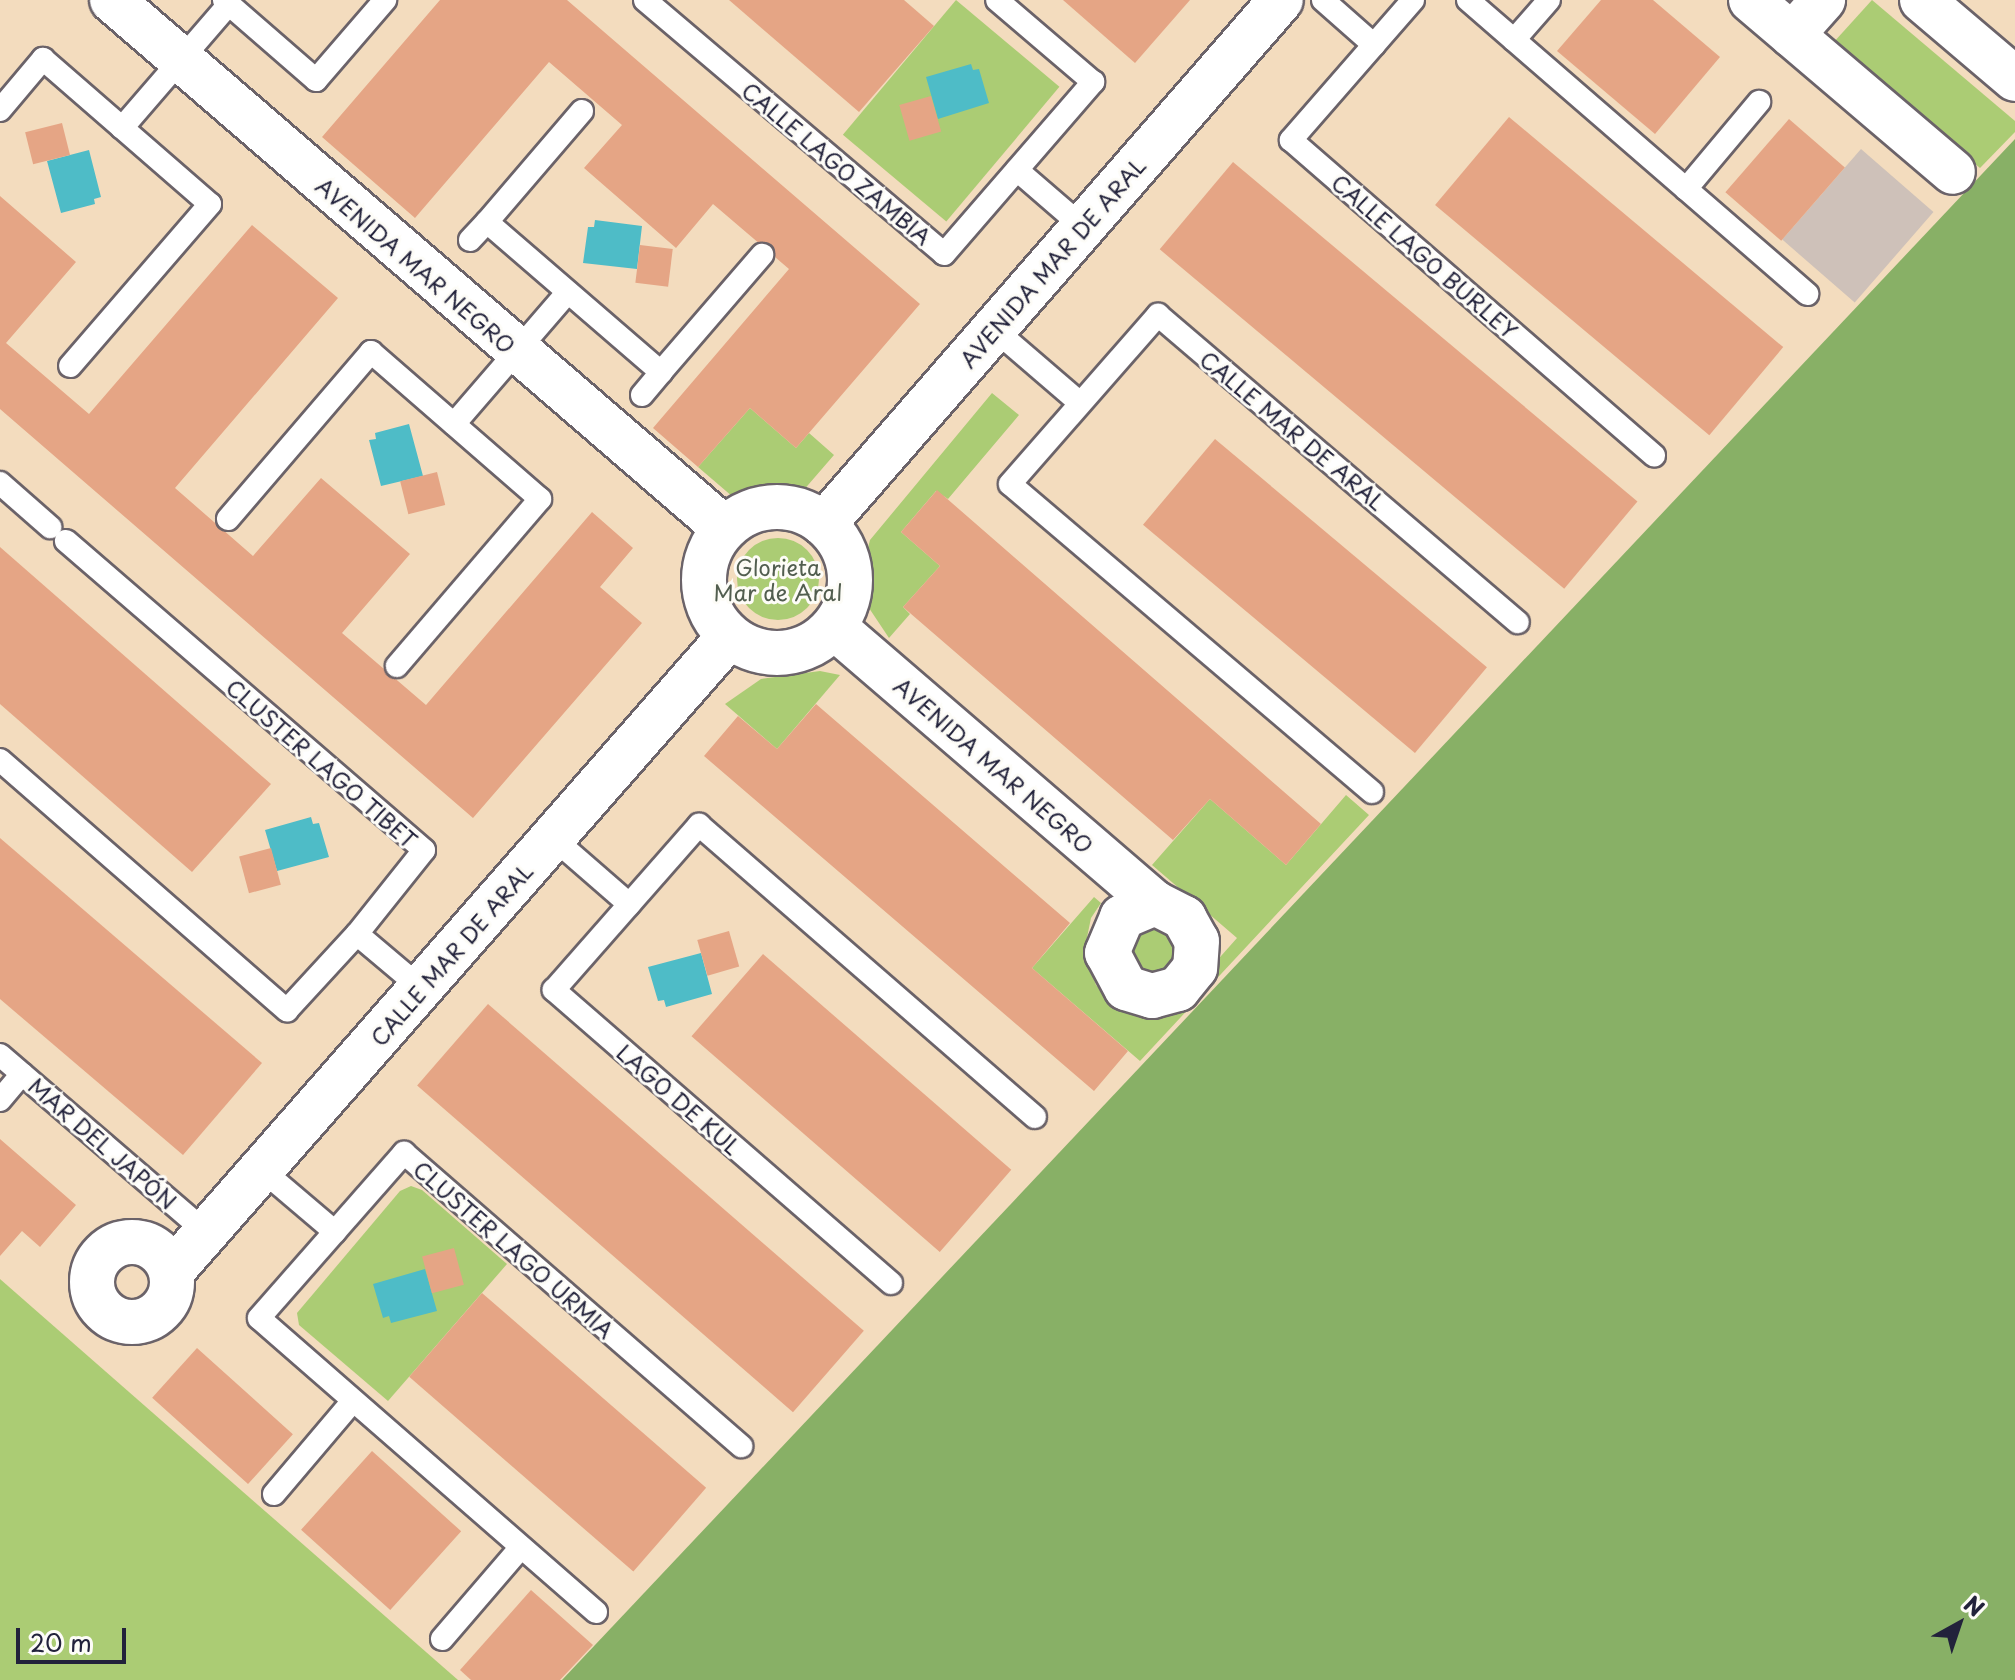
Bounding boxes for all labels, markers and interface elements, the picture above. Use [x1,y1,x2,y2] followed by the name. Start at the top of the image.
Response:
[736,75,938,251] street label: CALLE LAGO ZAMBIA
[954,152,1150,372] street label: AVENIDA MAR DE ARAL
[1326,168,1524,344] street label: CALLE LAGO BURLEY
[312,173,520,357] street label: AVENIDA MAR NEGRO
[1193,343,1393,517] street label: CALLE MAR DE ARAL
[713,553,843,604] park label: Glorieta Mar de Aral
[220,672,424,854] street label: CLUSTER LAGO TIBET
[890,673,1098,857] street label: AVENIDA MAR NEGRO
[363,855,539,1053] street label: CALLE MAR DE ARAL
[612,1038,746,1160] street label: LAGO DE KUL
[23,1071,183,1215] street label: MAR DEL JAPÓN
[407,1154,621,1344] street label: CLUSTER LAGO URMIA
[1919,1584,1999,1664] north arrow
[1957,1587,1992,1623] text: N
[20,1612,130,1662] scale bar
[30,1624,92,1660] text: 20 m

